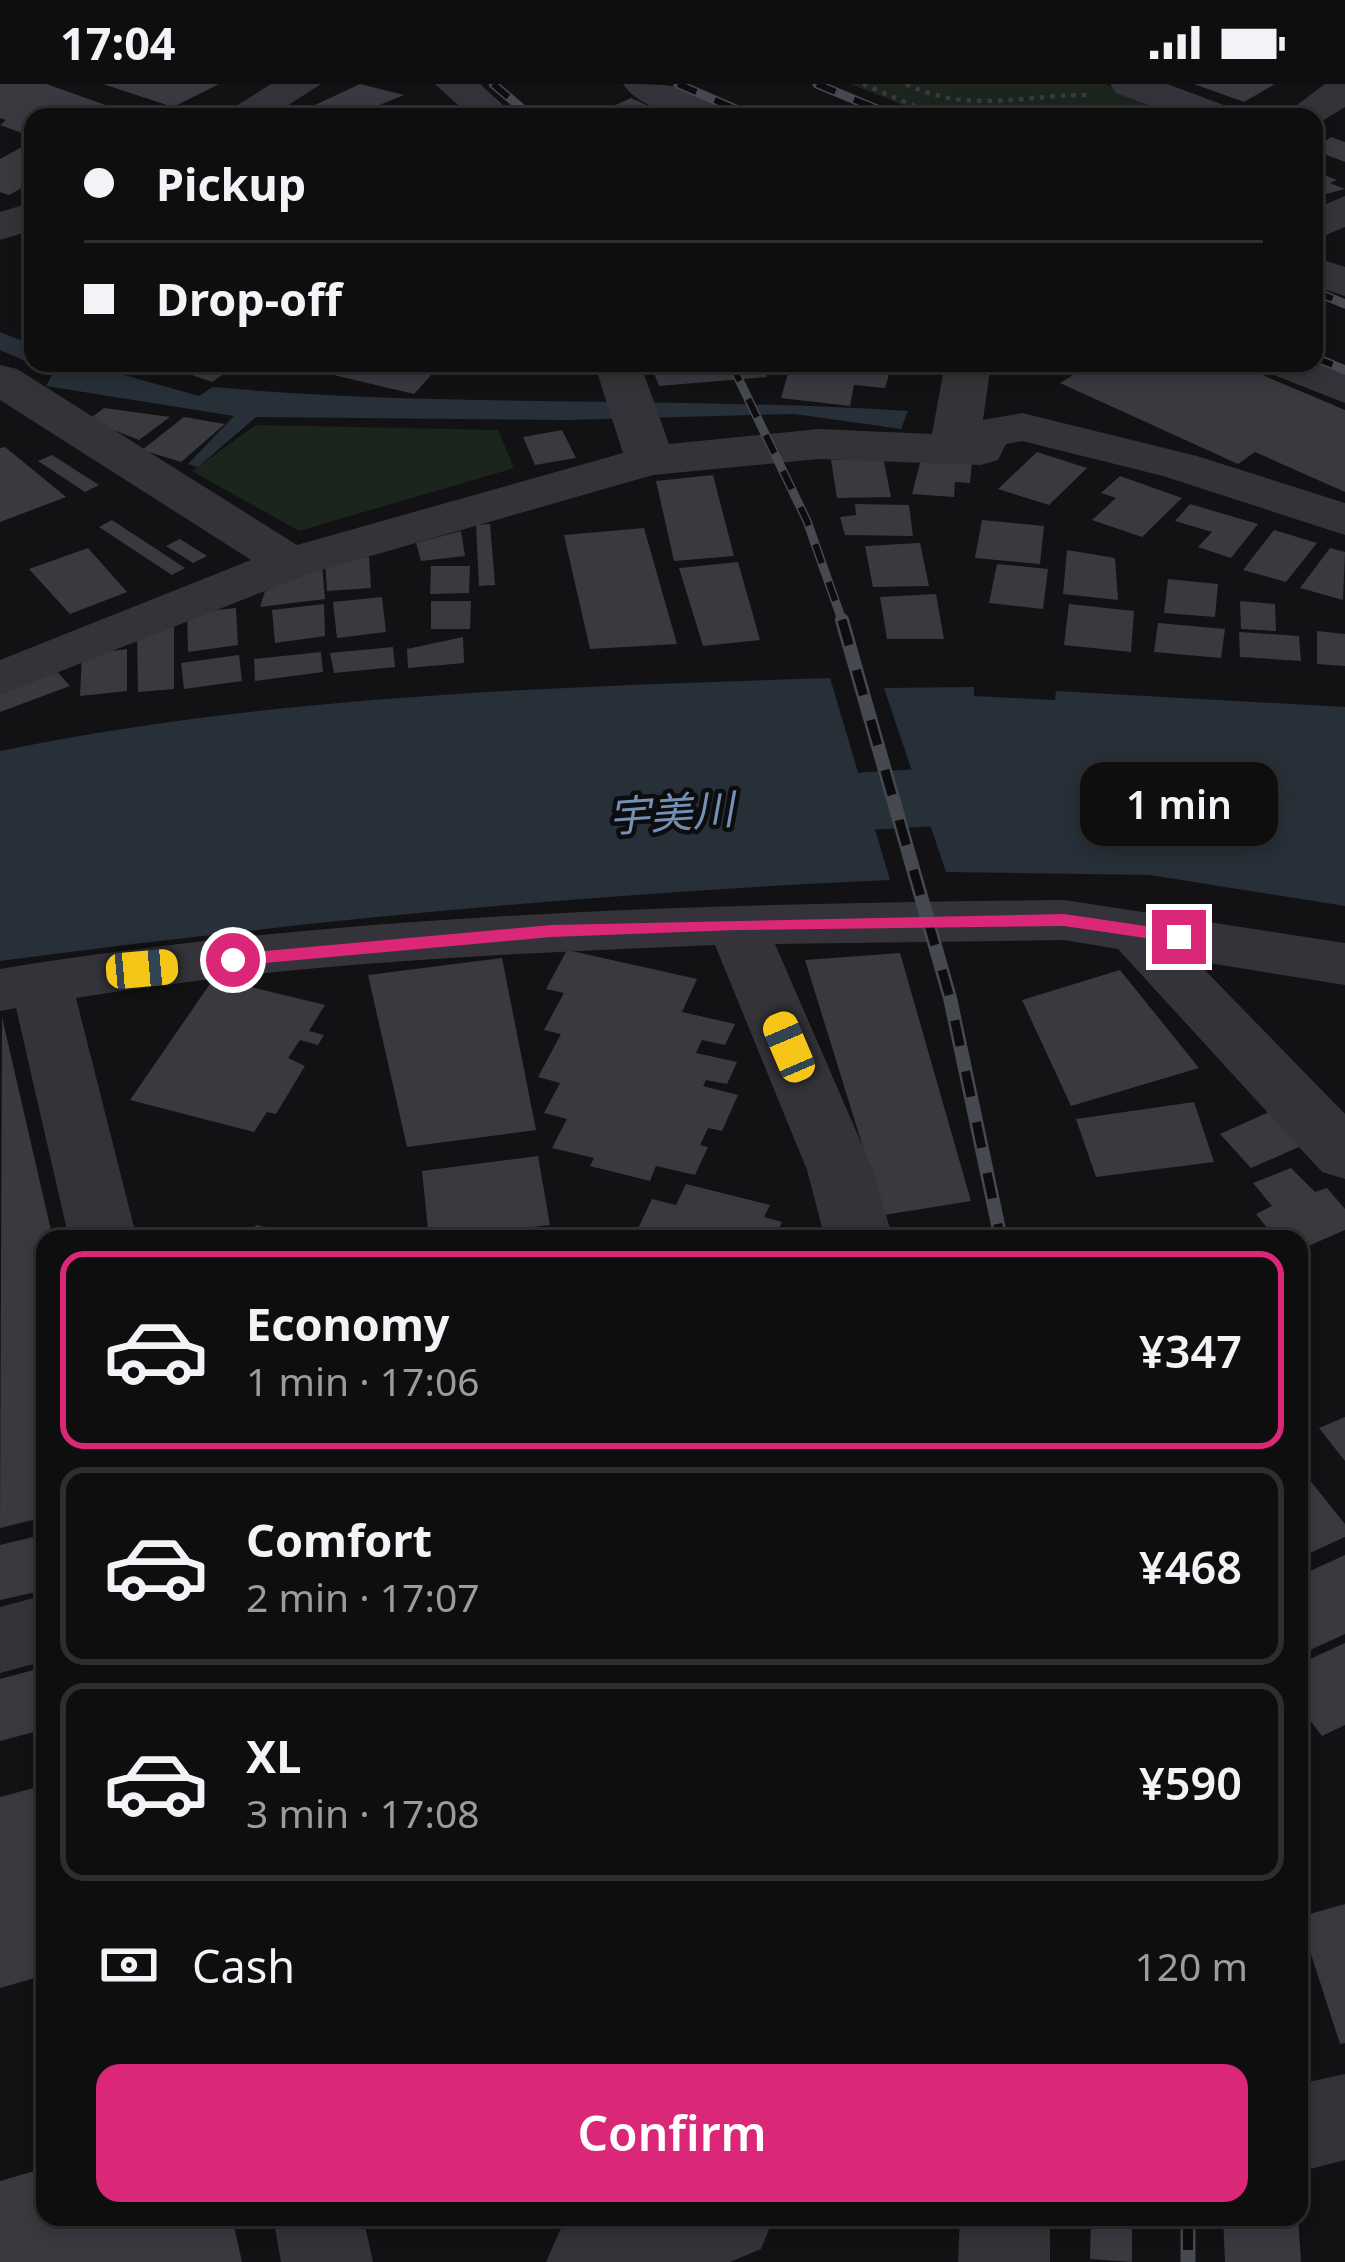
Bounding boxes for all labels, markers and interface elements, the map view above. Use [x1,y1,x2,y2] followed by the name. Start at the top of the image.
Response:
[60,12,176,73] text: 17:04
[156,153,306,214] text: Pickup
[156,268,342,329] text: Drop-off
[1080,763,1278,847] callout: 1 min
[1126,777,1232,830] text: 1 min
[606,778,740,844] water label: 宇美川
[1152,910,1206,964] route end
[206,933,260,987] route start
[105,948,179,990] car
[758,1007,820,1087] car
[246,1293,450,1354] text: Economy
[102,1296,210,1404] icon: car
[1139,1320,1242,1381] text: ¥347
[246,1354,480,1407] text: 1 min · 17:06
[246,1509,432,1570] text: Comfort
[102,1512,210,1620] icon: car
[1139,1536,1242,1597] text: ¥468
[246,1570,480,1623] text: 2 min · 17:07
[246,1725,301,1786] text: XL
[102,1728,210,1836] icon: car
[1139,1752,1242,1813] text: ¥590
[246,1786,480,1839] text: 3 min · 17:08
[96,1932,162,1998] icon: cash
[192,1935,295,1996] text: Cash
[1134,1939,1248,1992] text: 120 m
[96,2064,1248,2202] button: Confirm

